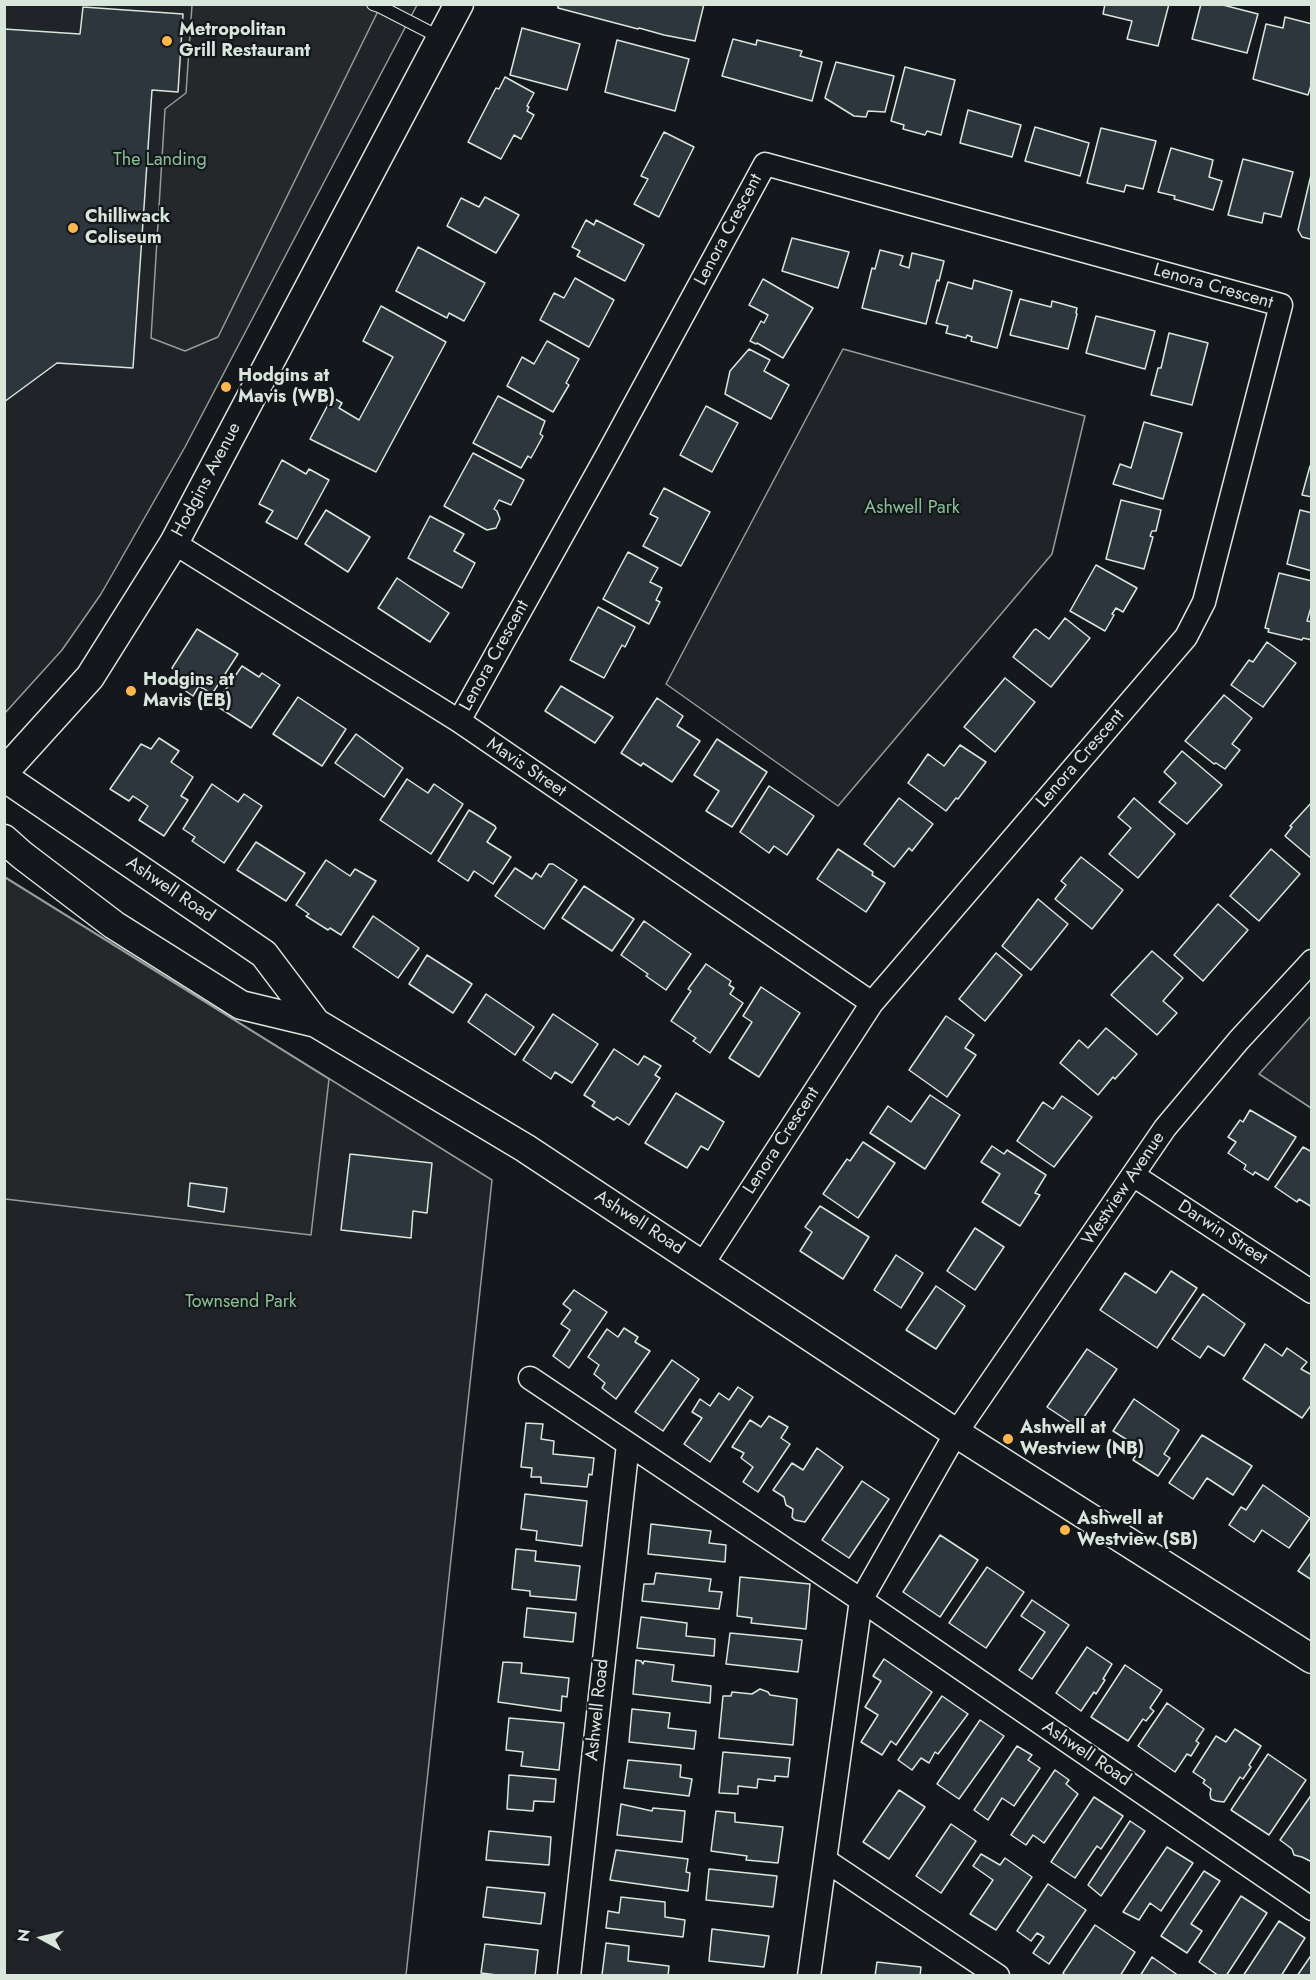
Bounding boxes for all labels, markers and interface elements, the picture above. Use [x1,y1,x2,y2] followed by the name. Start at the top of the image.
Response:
[179,20,310,63] place label: Metropolitan Grill Restaurant
[160,34,174,48] marker: Metropolitan Grill Restaurant
[113,150,207,172] park label: The Landing
[691,171,767,289] street label: Lenora Crescent
[85,207,170,250] place label: Chilliwack Coliseum
[66,221,80,235] marker: Chilliwack Coliseum
[1151,260,1275,314] street label: Lenora Crescent
[238,366,335,409] place label: Hodgins at Mavis (WB)
[219,380,233,394] marker: Hodgins at Mavis (WB)
[168,419,246,541] street label: Hodgins Avenue
[864,498,960,520] park label: Ashwell Park
[456,597,534,715] street label: Lenora Crescent
[143,670,234,712] place label: Hodgins at Mavis (EB)
[124,684,138,698] marker: Hodgins at Mavis (EB)
[1032,705,1130,813] street label: Lenora Crescent
[482,734,570,802] street label: Mavis Street
[122,852,218,928] street label: Ashwell Road
[739,1083,825,1199] street label: Lenora Crescent
[1078,1128,1170,1250] street label: Westview Avenue
[590,1186,688,1260] street label: Ashwell Road
[1173,1196,1271,1270] street label: Darwin Street
[185,1292,297,1314] park label: Townsend Park
[1020,1418,1144,1460] place label: Ashwell at Westview (NB)
[1001,1432,1015,1446] marker: Ashwell at Westview (NB)
[1077,1509,1198,1552] place label: Ashwell at Westview (SB)
[1058,1523,1072,1537] marker: Ashwell at Westview (SB)
[582,1658,614,1762] street label: Ashwell Road
[1038,1716,1134,1792] street label: Ashwell Road
[12,1908,72,1968] north arrow
[11,1928,36,1943] text: N

